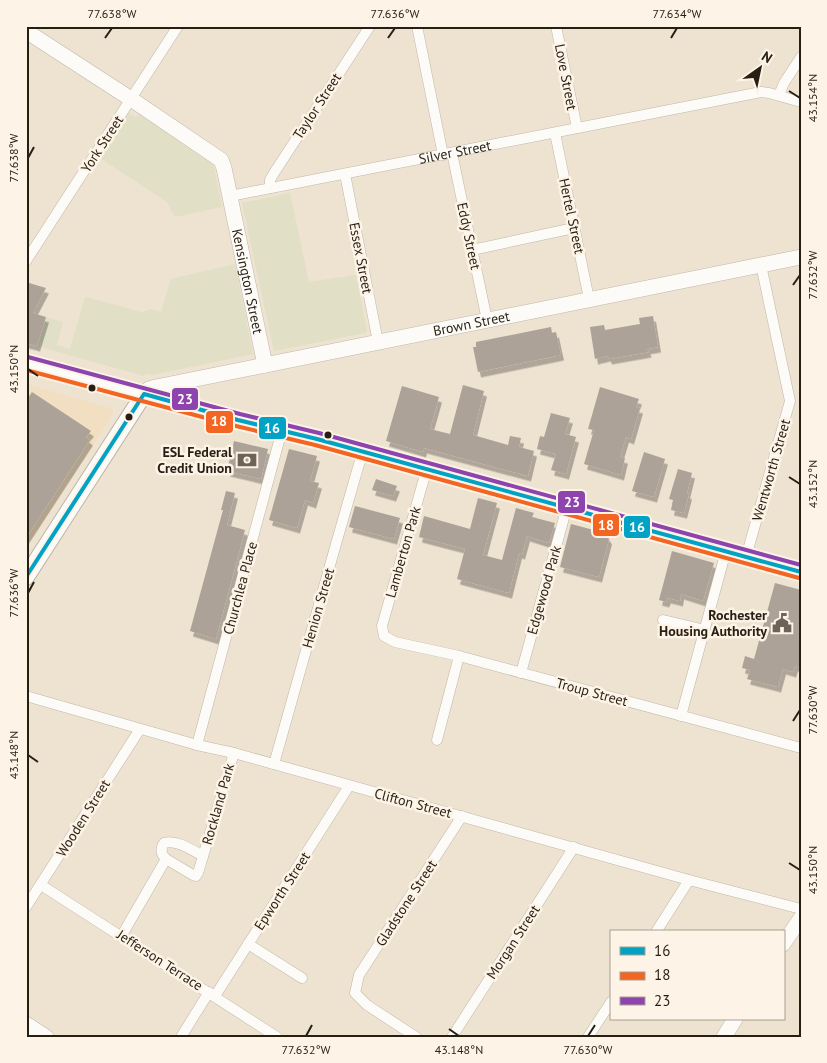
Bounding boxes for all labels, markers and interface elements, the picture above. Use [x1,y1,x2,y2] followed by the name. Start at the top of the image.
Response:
[88,6,137,21] text: 77.638°W
[371,6,420,21] text: 77.636°W
[653,6,702,21] text: 77.634°W
[551,42,581,112] street label: Love Street
[734,42,784,92] north arrow
[758,47,776,67] text: N
[289,69,345,143] street label: Taylor Street
[805,74,820,122] text: 43.154°N
[77,112,127,176] street label: York Street
[6,133,21,182] text: 77.638°W
[417,136,493,168] street label: Silver Street
[555,176,589,256] street label: Hertel Street
[453,201,485,271] street label: Eddy Street
[345,221,377,295] street label: Essex Street
[228,227,267,336] street label: Kensington Street
[805,250,820,299] text: 77.632°W
[431,307,511,340] street label: Brown Street
[6,345,21,393] text: 43.150°N
[87,383,97,393] unlabelled marker
[171,387,199,411] line badge: 23
[177,390,193,408] text: 23
[205,410,234,434] line badge: 18
[124,412,134,422] unlabelled marker
[211,412,227,430] text: 18
[258,416,287,440] line badge: 16
[748,417,794,523] street label: Wentworth Street
[264,419,280,437] text: 16
[323,430,333,440] unlabelled marker
[157,443,233,477] place label: ESL Federal Credit Union
[236,449,258,471] bank icon: ESL Federal Credit Union
[805,460,820,508] text: 43.152°N
[557,490,586,514] line badge: 23
[564,493,580,511] text: 23
[381,504,425,600] street label: Lamberton Park
[592,513,620,537] line badge: 18
[623,515,651,539] line badge: 16
[598,516,614,534] text: 18
[629,518,645,536] text: 16
[219,539,261,637] street label: Churchlea Place
[523,543,565,637] street label: Edgewood Park
[298,566,338,650] street label: Henion Street
[6,568,21,617] text: 77.636°W
[659,606,767,640] place label: Rochester Housing Authority
[771,612,793,634] public building icon: Rochester Housing Authority
[554,674,630,710] street label: Troup Street
[805,685,820,734] text: 77.630°W
[6,731,21,779] text: 43.148°N
[198,761,238,847] street label: Rockland Park
[52,776,114,860] street label: Wooden Street
[372,784,454,822] street label: Clifton Street
[805,846,820,894] text: 43.150°N
[250,848,314,933] street label: Epworth Street
[371,856,441,950] street label: Gladstone Street
[482,901,544,983] street label: Morgan Street
[113,925,206,994] street label: Jefferson Terrace
[610,930,784,1020] legend
[654,941,670,960] text: 16
[654,965,670,984] text: 18
[654,991,670,1010] text: 23
[282,1042,331,1057] text: 77.632°W
[435,1042,483,1057] text: 43.148°N
[564,1042,613,1057] text: 77.630°W

